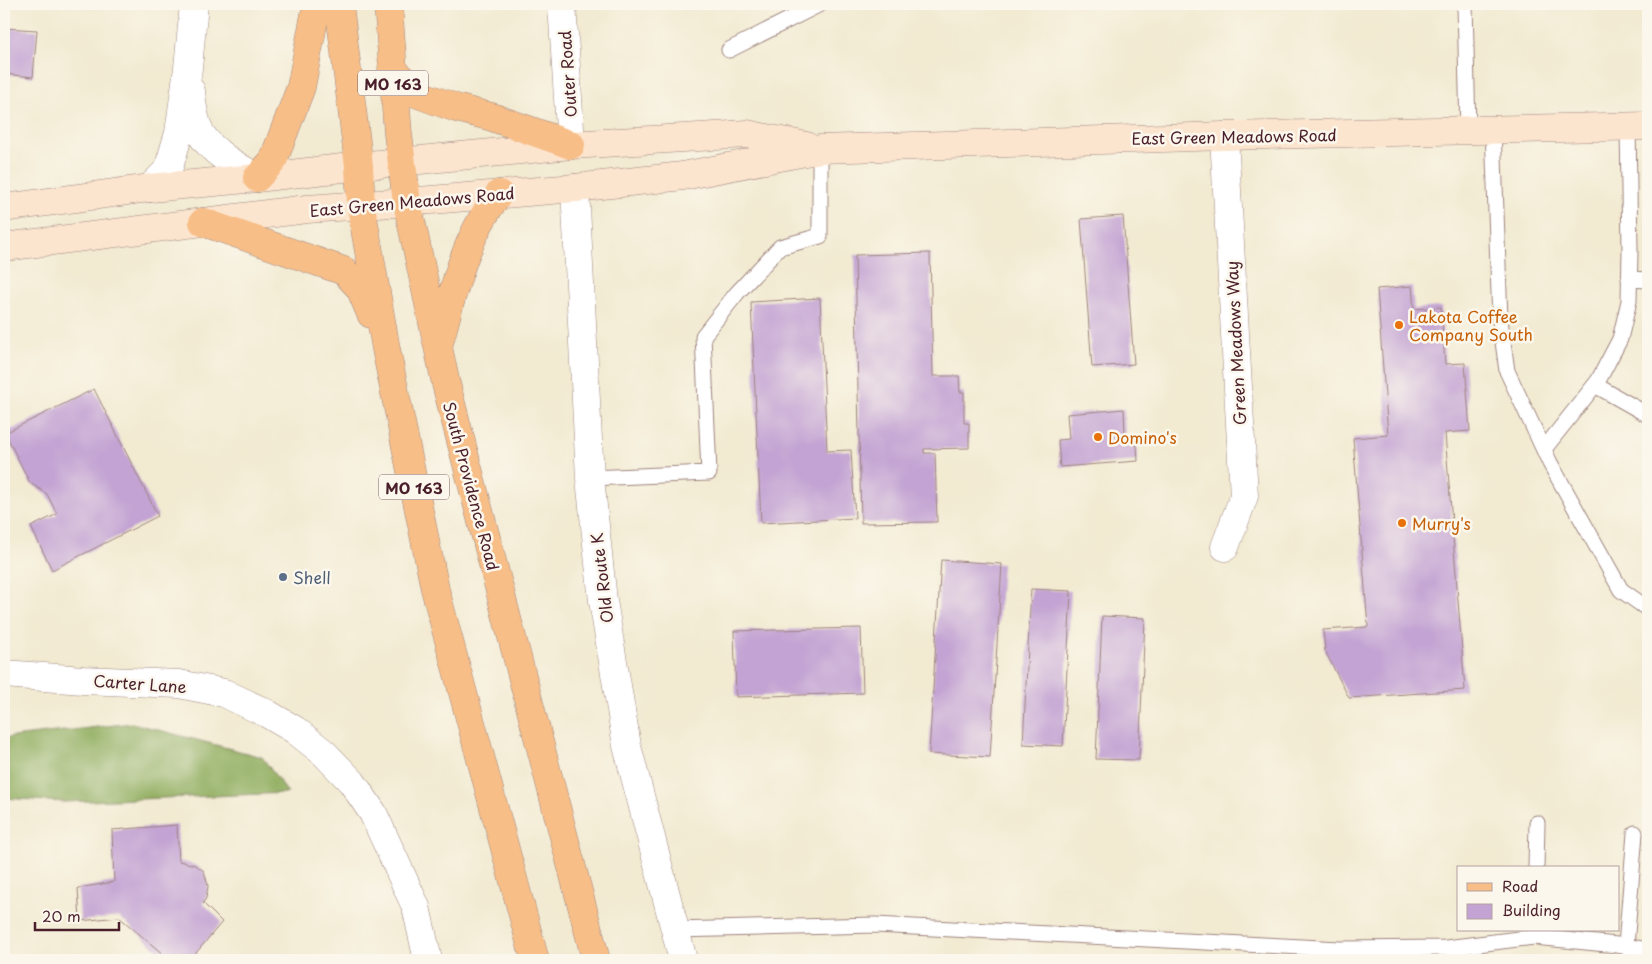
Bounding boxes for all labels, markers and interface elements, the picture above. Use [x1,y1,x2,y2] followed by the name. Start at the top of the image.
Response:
[552,30,582,118] street label: Outer Road
[358,70,428,96] road number: MO 163
[1131,122,1337,150] street label: East Green Meadows Road
[309,180,515,222] street label: East Green Meadows Road
[1219,260,1251,426] street label: Green Meadows Way
[1409,304,1533,346] place label: Lakota Coffee Company South
[1393,319,1405,331] marker: Lakota Coffee Company South
[438,399,506,573] street label: South Providence Road
[1108,425,1177,449] place label: Domino's
[1092,431,1104,443] marker: Domino's
[379,474,449,500] road number: MO 163
[1412,511,1471,535] place label: Murry's
[1396,517,1408,529] marker: Murry's
[584,531,618,625] street label: Old Route K
[293,565,331,589] place label: Shell
[277,571,289,583] marker: Shell
[93,668,187,698] street label: Carter Lane
[1457,866,1620,932] legend
[1502,874,1538,897] text: Road
[1502,898,1561,921] text: Building
[35,899,119,931] scale bar
[42,904,81,927] text: 20 m

